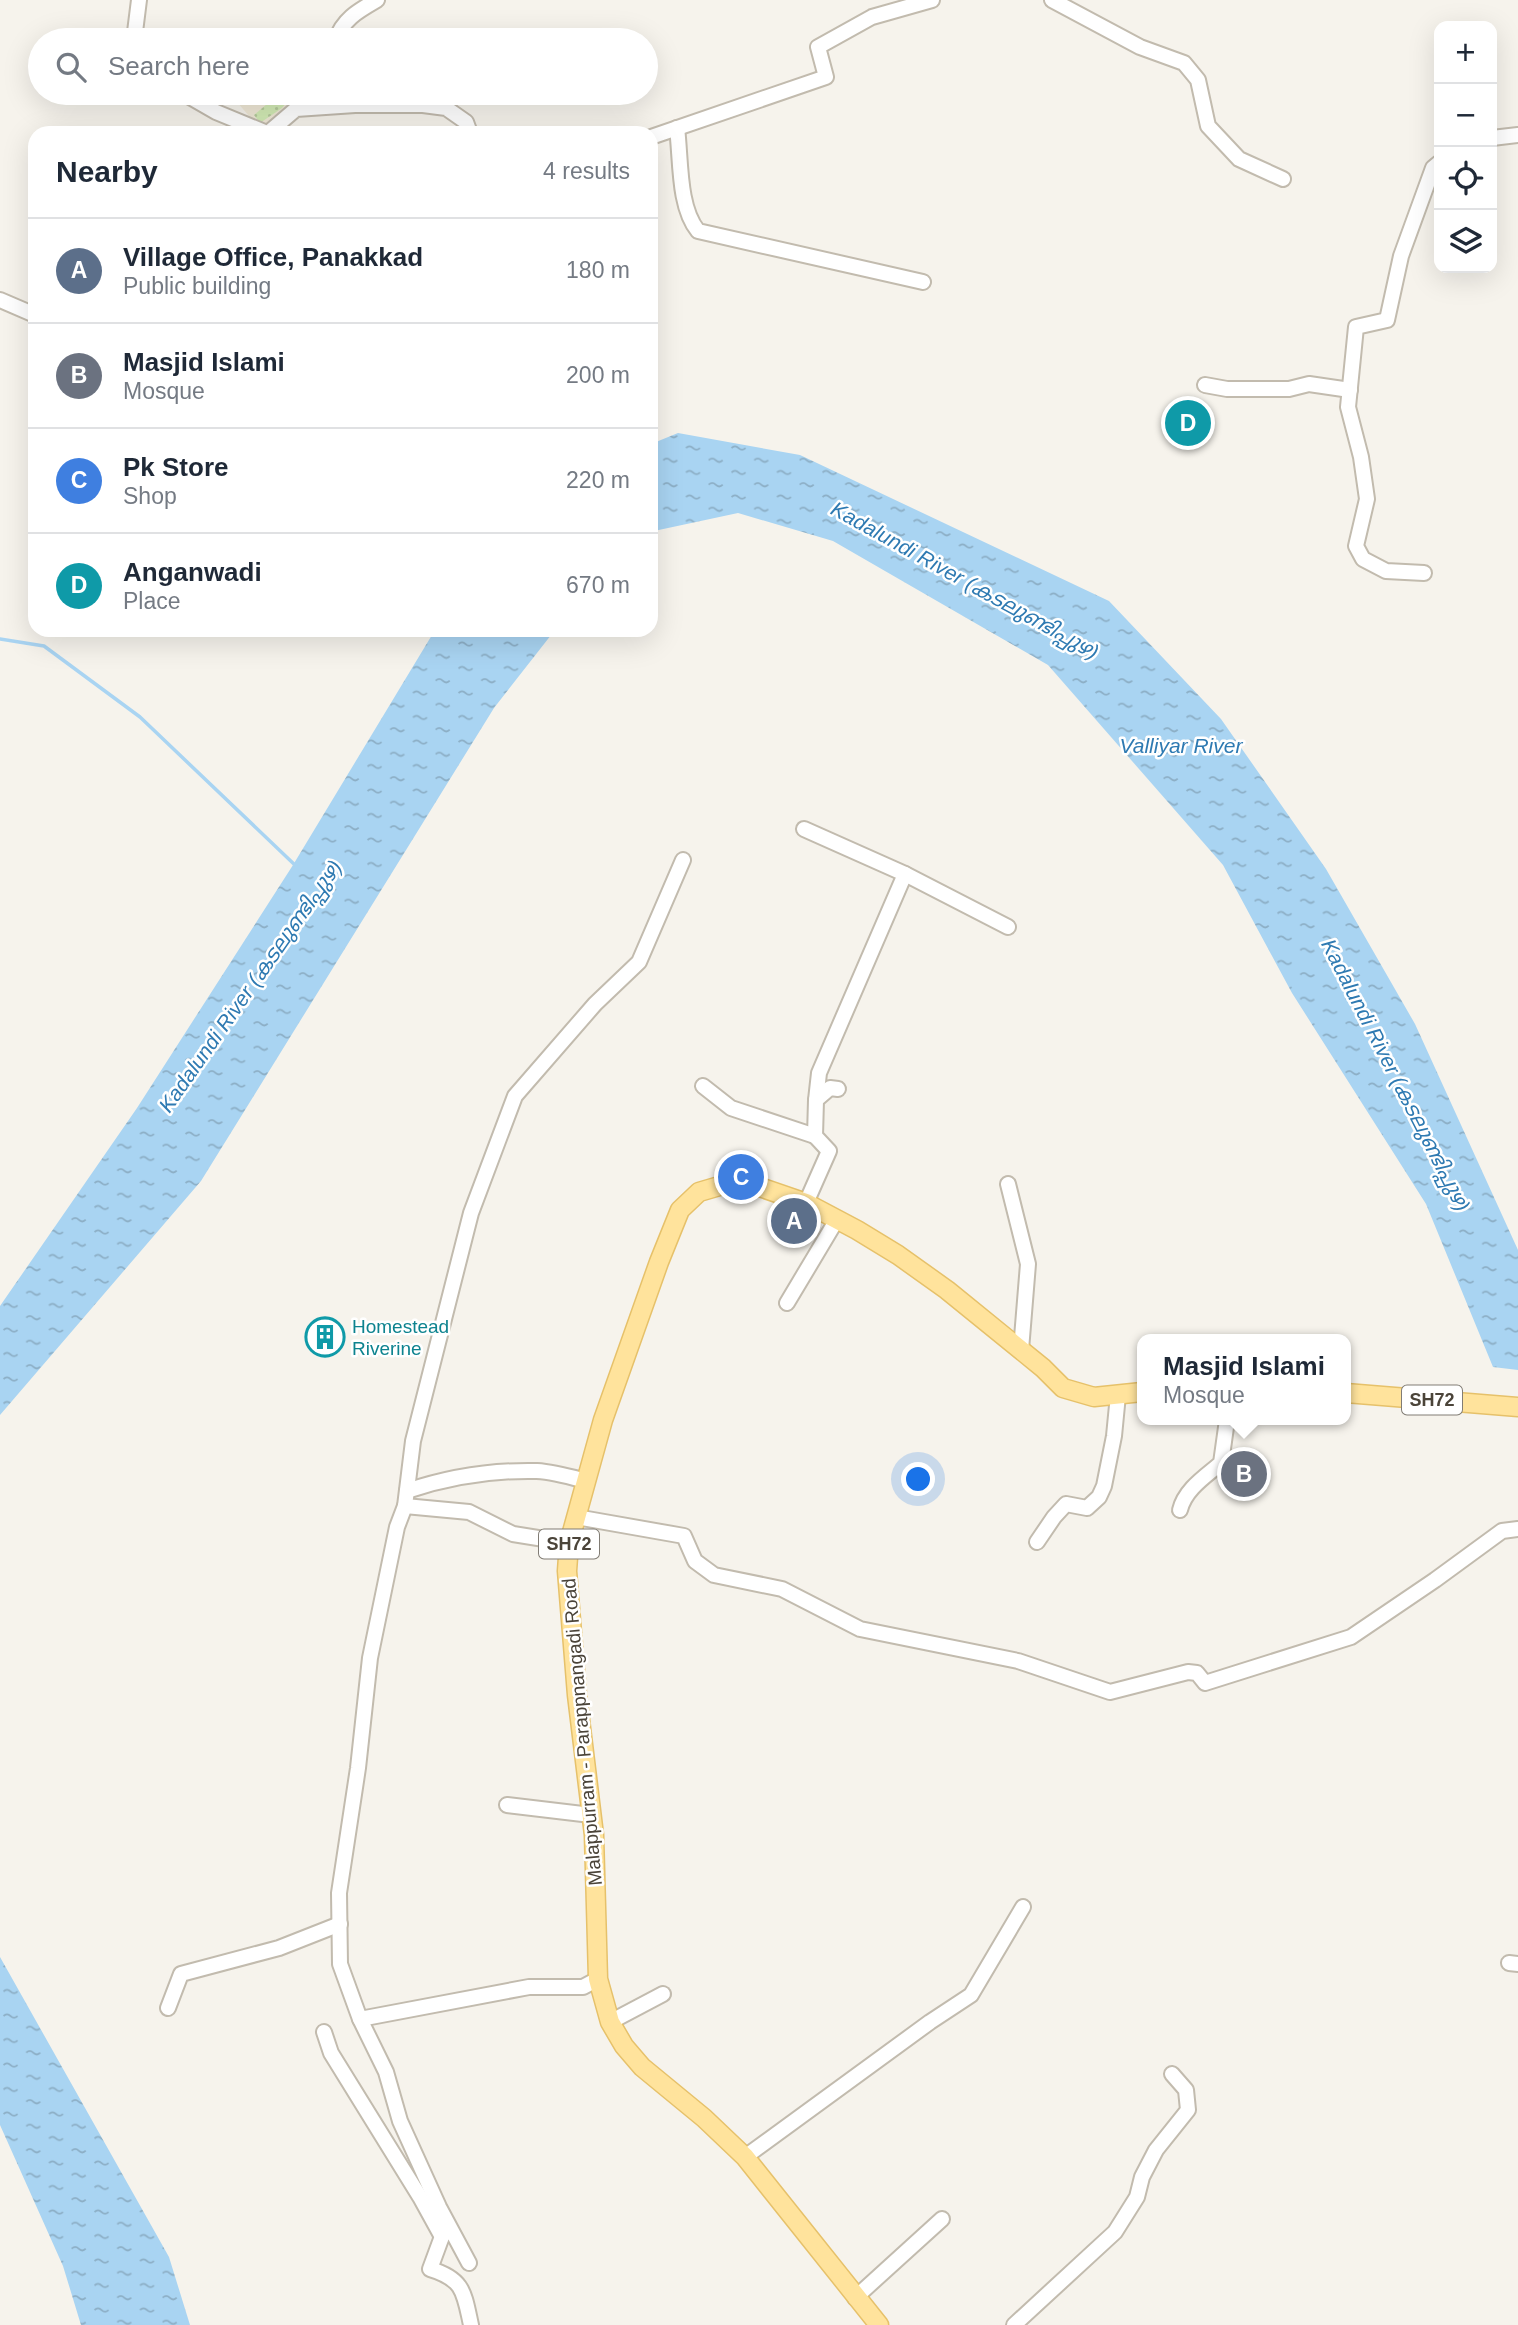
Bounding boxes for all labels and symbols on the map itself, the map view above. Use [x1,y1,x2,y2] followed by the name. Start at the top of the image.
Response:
[1165,397,1211,449] pin: D
[826,497,1103,666] water label: Kadalundi River (കടലുണ്ടിപ്പുഴ)
[1120,734,1243,757] water label: Valliyar River
[154,856,349,1118] water label: Kadalundi River (കടലുണ്ടിപ്പുഴ)
[1314,935,1475,1216] water label: Kadalundi River (കടലുണ്ടിപ്പുഴ)
[718,1151,764,1203] pin: C
[771,1195,817,1247] pin: A
[304,1316,346,1358] building icon: Homestead Riverine
[352,1316,449,1359] place label: Homestead Riverine
[1402,1386,1462,1414] road number: SH72
[1221,1448,1267,1500] pin: B
[901,1462,935,1496] your location
[539,1530,599,1559] road number: SH72
[558,1577,606,1887] street label: Malappurram - Parappnangadi Road

